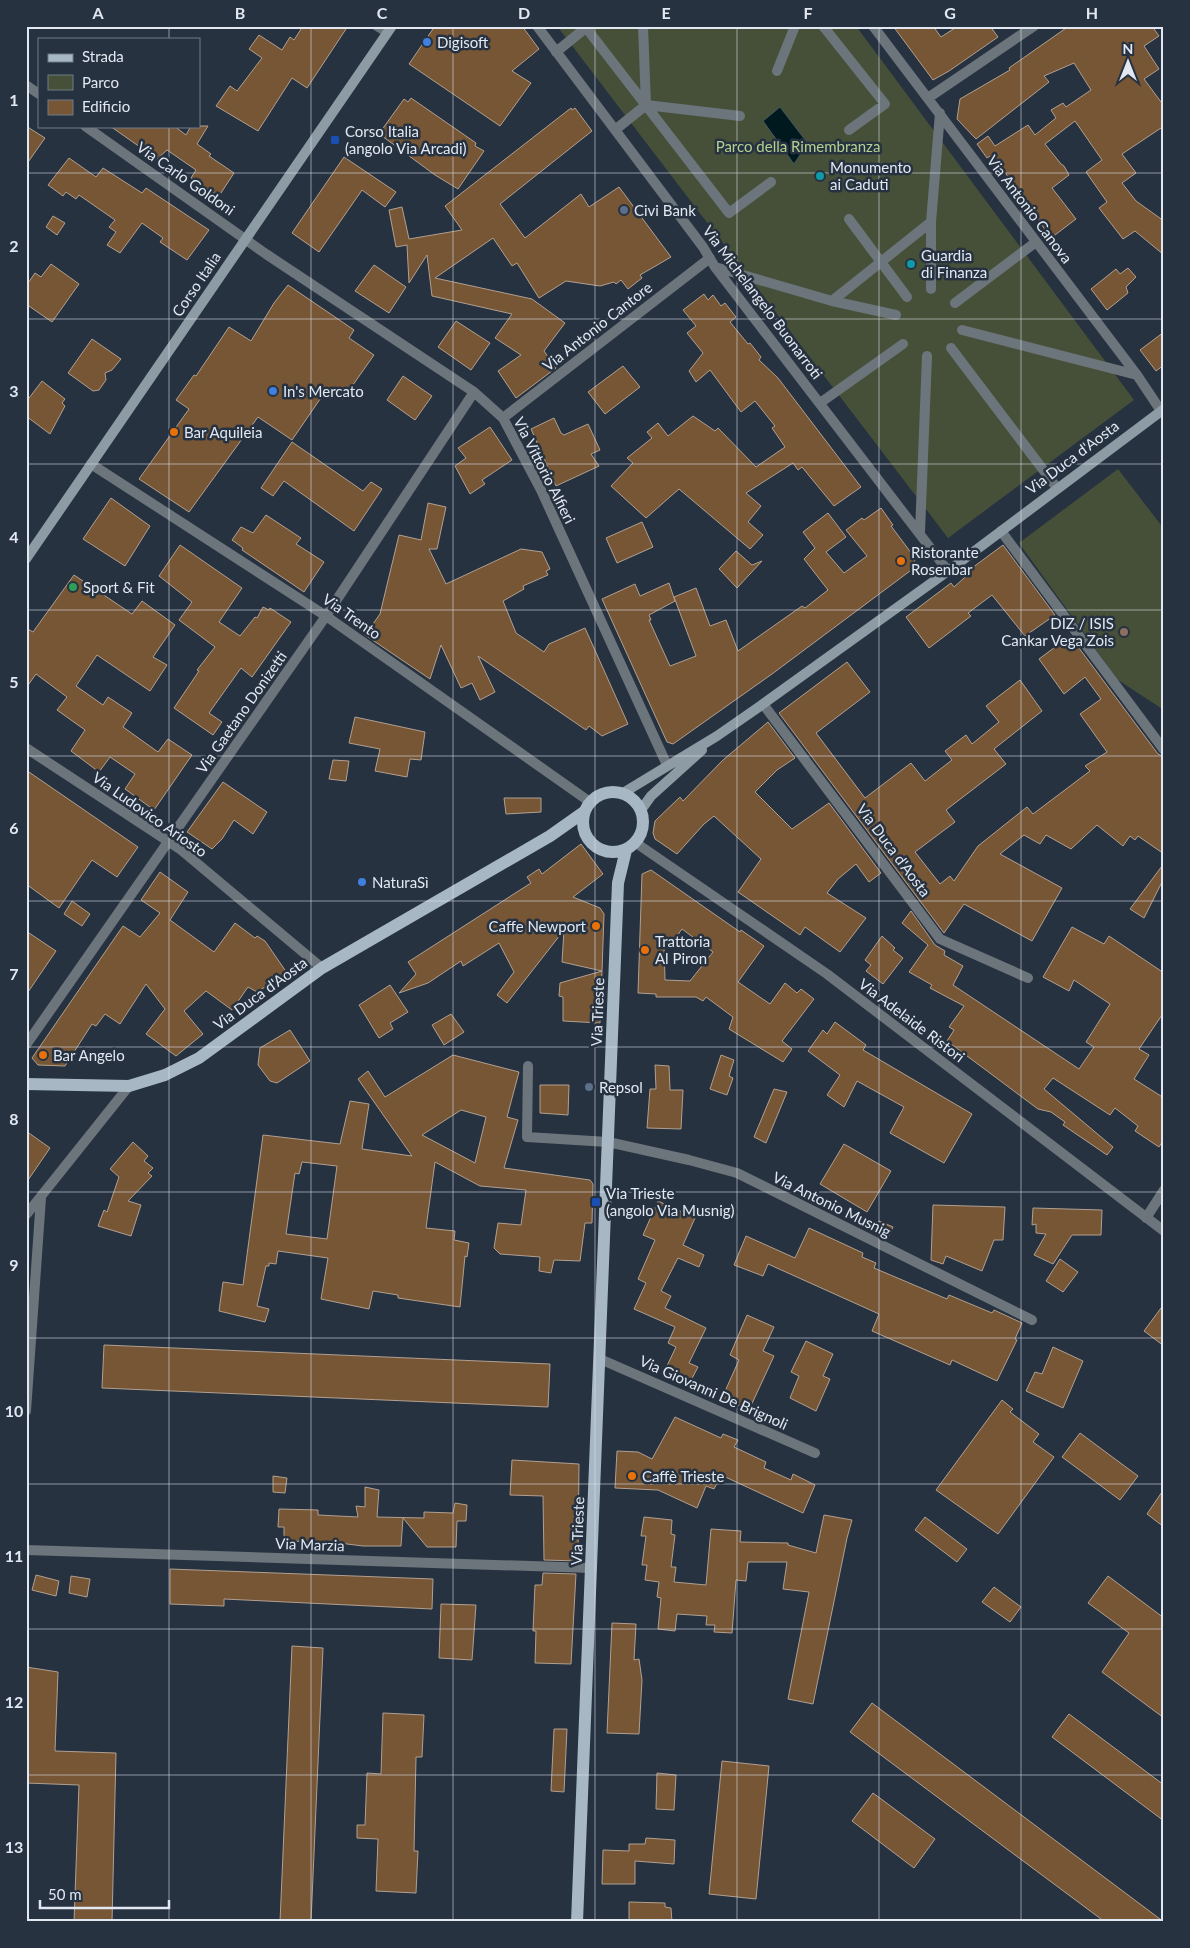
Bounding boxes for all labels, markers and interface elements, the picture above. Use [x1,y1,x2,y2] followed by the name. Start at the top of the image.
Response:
[91,3,104,22] text: A
[235,3,245,22] text: B
[377,3,388,22] text: C
[518,3,530,22] text: D
[661,3,671,22] text: E
[803,3,813,22] text: F
[944,3,956,22] text: G
[1086,3,1098,22] text: H
[437,33,489,51] place label: Digisoft
[421,36,433,48] marker: Digisoft
[38,38,200,128] legend
[1102,38,1152,88] north arrow
[1123,40,1133,57] text: N
[82,47,124,65] text: Strada
[82,73,119,91] text: Parco
[9,90,19,109] text: 1
[82,97,130,115] text: Edificio
[345,122,467,157] place label: Corso Italia (angolo Via Arcadi)
[329,134,341,146] marker: Corso Italia (angolo Via Arcadi)
[133,137,239,219] street label: Via Carlo Goldoni
[716,137,880,155] park label: Parco della Rimembranza
[984,152,1076,266] street label: Via Antonio Canova
[830,158,911,193] place label: Monumento ai Caduti
[814,170,826,182] marker: Monumento ai Caduti
[634,201,696,219] place label: Civi Bank
[618,204,630,216] marker: Civi Bank
[699,222,827,382] street label: Via Michelangelo Buonarroti
[9,236,19,255] text: 2
[921,246,987,281] place label: Guardia di Finanza
[168,248,224,320] street label: Corso Italia
[905,258,917,270] marker: Guardia di Finanza
[539,278,655,374] street label: Via Antonio Cantore
[9,381,19,400] text: 3
[283,382,364,400] place label: In's Mercato
[267,385,279,397] marker: In's Mercato
[510,414,580,526] street label: Via Vittorio Alfieri
[1022,416,1122,498] street label: Via Duca d'Aosta
[184,423,262,441] place label: Bar Aquileia
[168,426,180,438] marker: Bar Aquileia
[9,527,19,546] text: 4
[911,543,979,578] place label: Ristorante Rosenbar
[895,555,907,567] marker: Ristorante Rosenbar
[83,578,155,596] place label: Sport & Fit
[67,581,79,593] marker: Sport & Fit
[319,589,385,643] street label: Via Trento
[1001,614,1114,649] place label: DIZ / ISIS Cankar Vega Zois
[1118,626,1130,638] marker: DIZ / ISIS Cankar Vega Zois
[192,647,290,777] street label: Via Gaetano Donizetti
[9,672,19,691] text: 5
[89,768,211,860] street label: Via Ludovico Ariosto
[853,800,935,900] street label: Via Duca d'Aosta
[9,818,19,837] text: 6
[372,873,429,891] place label: NaturaSì
[356,876,368,888] marker: NaturaSì
[489,917,587,935] place label: Caffe Newport
[590,920,602,932] marker: Caffe Newport
[655,932,710,967] place label: Trattoria Al Piron
[639,944,651,956] marker: Trattoria Al Piron
[210,953,310,1033] street label: Via Duca d'Aosta
[9,964,19,983] text: 7
[856,974,968,1066] street label: Via Adelaide Ristori
[587,977,607,1047] street label: Via Trieste
[53,1046,125,1064] place label: Bar Angelo
[37,1049,49,1061] marker: Bar Angelo
[599,1078,643,1096] place label: Repsol
[583,1081,595,1093] marker: Repsol
[9,1109,19,1128] text: 8
[770,1168,894,1241] street label: Via Antonio Musnig
[606,1184,735,1219] place label: Via Trieste (angolo Via Musnig)
[590,1196,602,1208] marker: Via Trieste (angolo Via Musnig)
[9,1255,19,1274] text: 9
[637,1351,791,1433] street label: Via Giovanni De Brignoli
[5,1401,23,1420] text: 10
[642,1467,724,1485] place label: Caffè Trieste
[626,1470,638,1482] marker: Caffè Trieste
[567,1496,587,1566] street label: Via Trieste
[275,1534,345,1554] street label: Via Marzia
[5,1546,23,1565] text: 11
[5,1692,23,1711] text: 12
[5,1837,23,1856] text: 13
[40,1878,169,1910] scale bar
[48,1885,82,1903] text: 50 m

